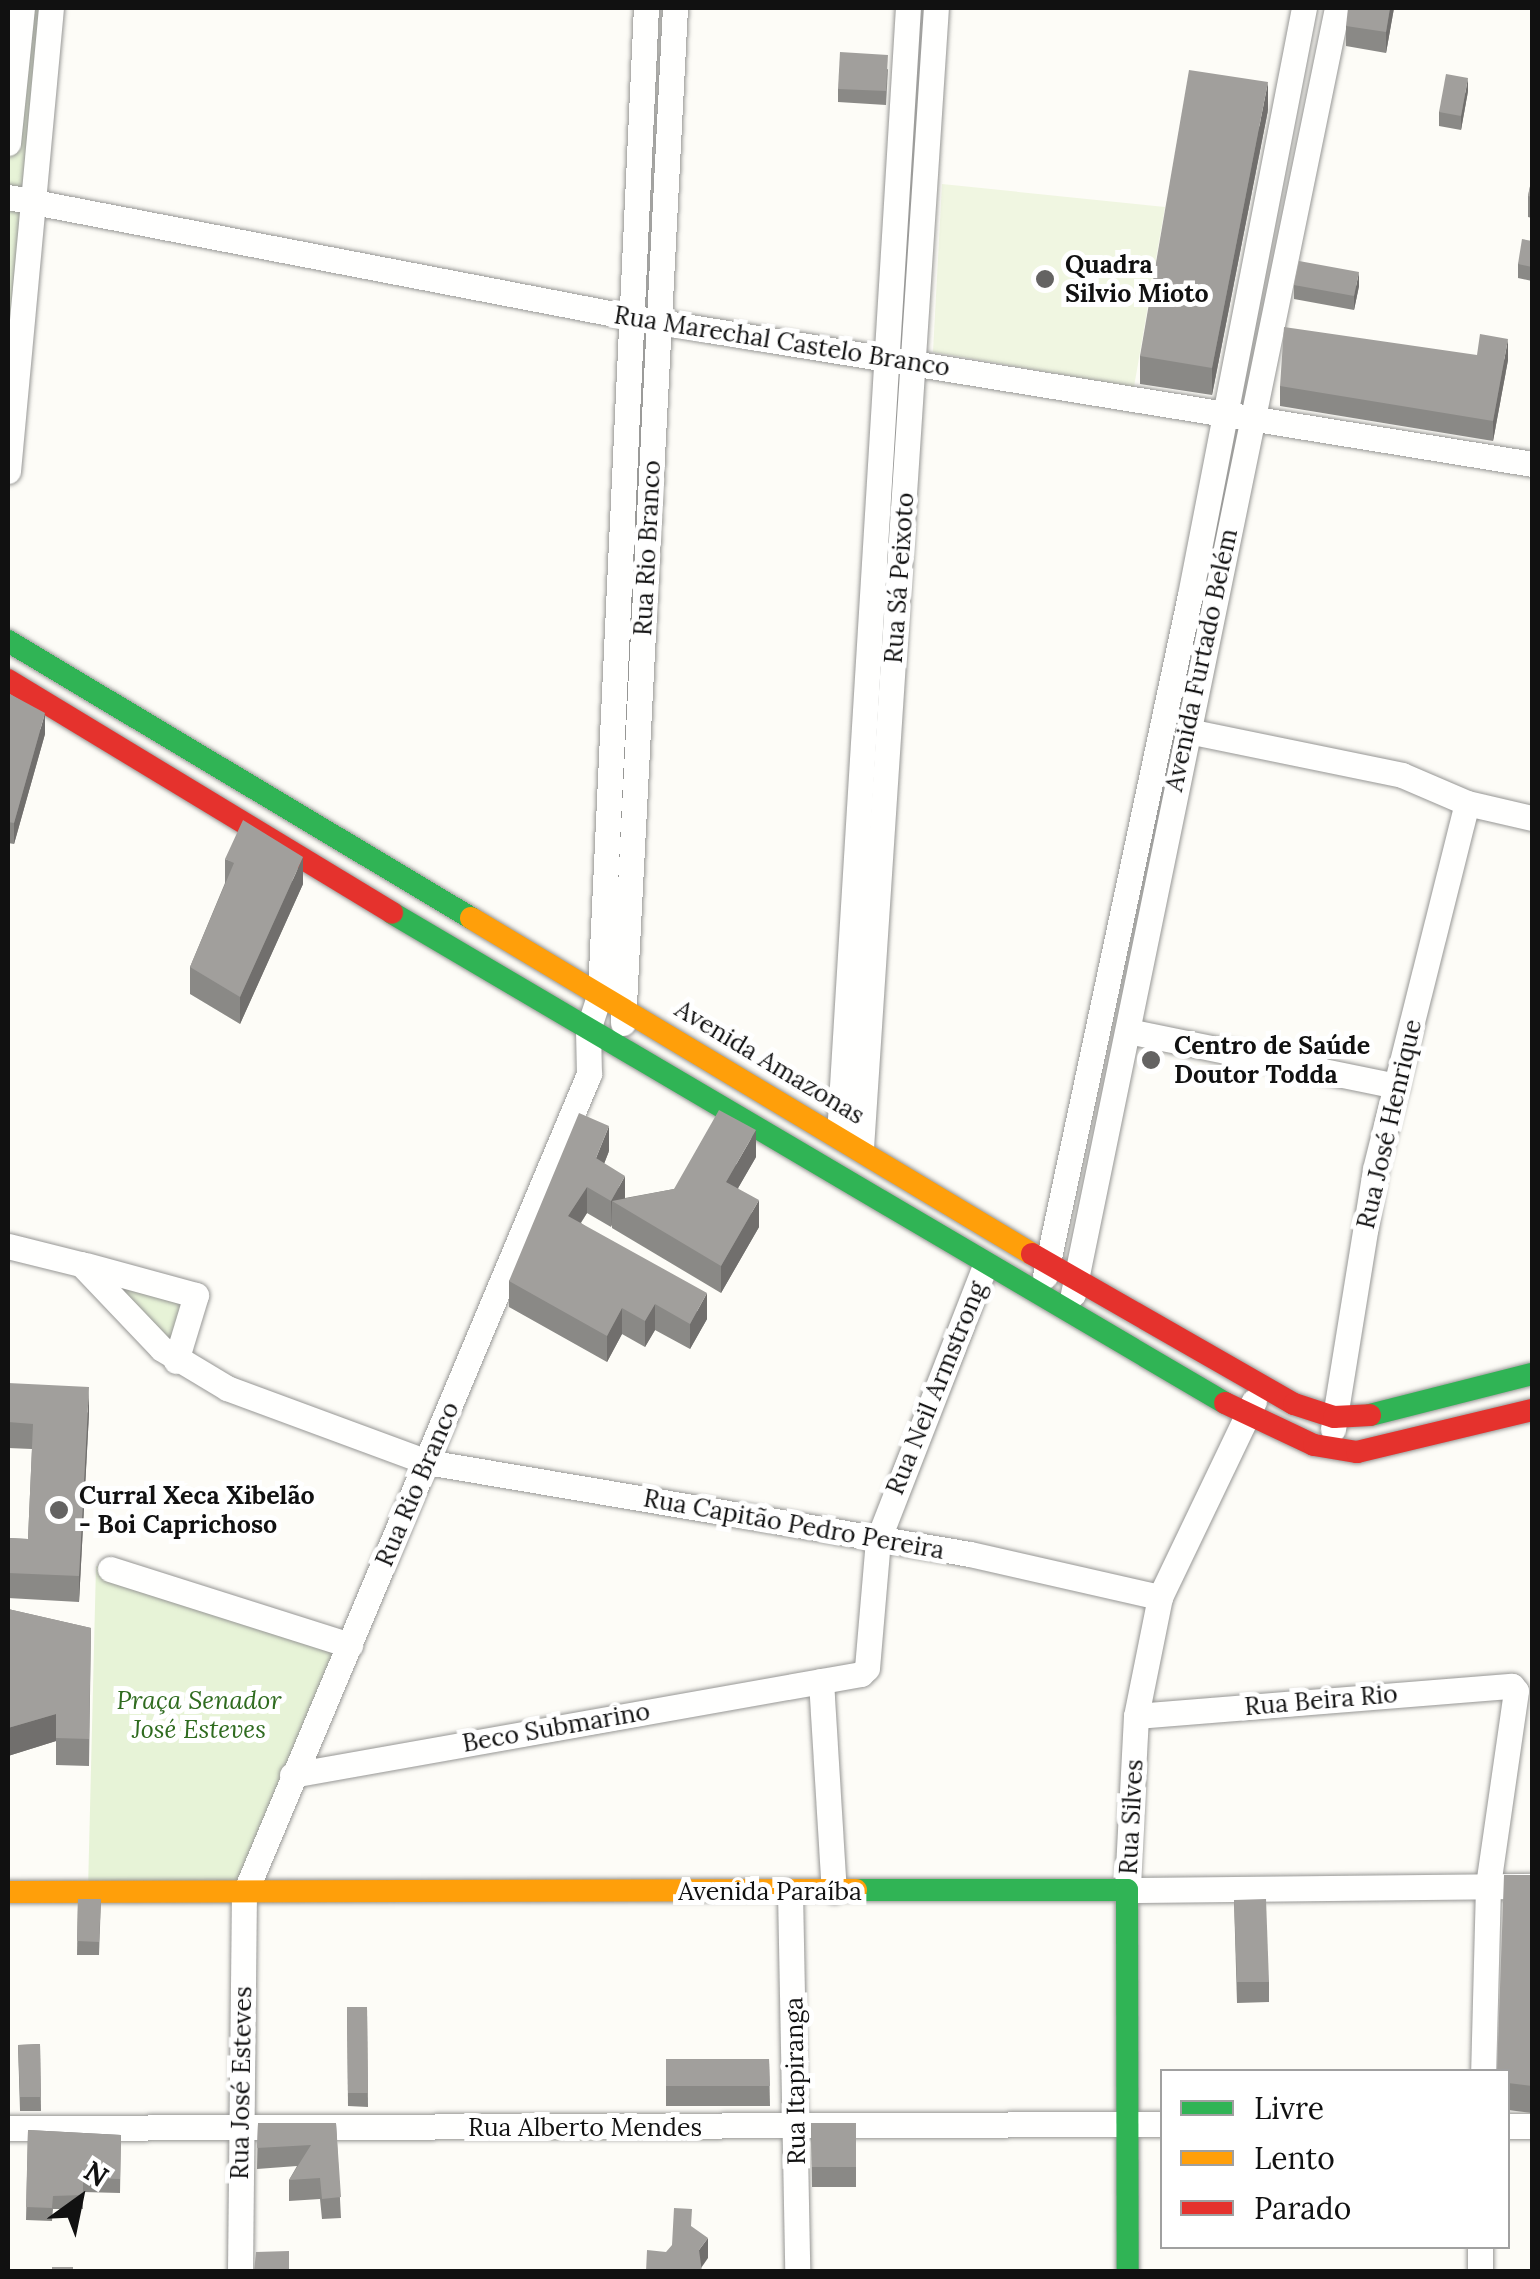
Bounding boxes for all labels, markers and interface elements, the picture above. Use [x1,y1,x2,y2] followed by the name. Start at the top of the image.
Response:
[1065,250,1209,309] place label: Quadra Silvio Mioto
[1034,268,1056,290] marker: Quadra Silvio Mioto
[612,300,952,382] street label: Rua Marechal Castelo Branco
[627,459,667,637] street label: Rua Rio Branco
[878,492,920,664] street label: Rua Sá Peixoto
[1158,526,1244,794] street label: Avenida Furtado Belém
[670,994,870,1130] street label: Avenida Amazonas
[1350,1016,1428,1232] street label: Rua José Henrique
[1174,1031,1370,1090] place label: Centro de Saúde Doutor Todda
[1138,1047,1164,1073] marker: Centro de Saúde Doutor Todda
[880,1277,992,1499] street label: Rua Neil Armstrong
[369,1397,465,1571] street label: Rua Rio Branco
[79,1481,315,1540] place label: Curral Xeca Xibelão - Boi Caprichoso
[641,1483,947,1565] street label: Rua Capitão Pedro Pereira
[48,1499,70,1521] marker: Curral Xeca Xibelão - Boi Caprichoso
[1243,1678,1399,1722] street label: Rua Beira Rio
[116,1686,282,1745] park label: Praça Senador José Esteves
[460,1696,652,1758] street label: Beco Submarino
[1113,1759,1149,1875] street label: Rua Silves
[678,1876,862,1906] street label: Avenida Paraíba
[224,1986,258,2180] street label: Rua José Esteves
[779,1997,811,2165] street label: Rua Itapiranga
[1160,2069,1510,2249] legend
[1254,2089,1324,2127] text: Livre
[468,2112,702,2142] street label: Rua Alberto Mendes
[1254,2139,1335,2177] text: Lento
[30,2149,130,2249] north arrow
[77,2153,115,2195] text: N
[1254,2189,1351,2227] text: Parado

